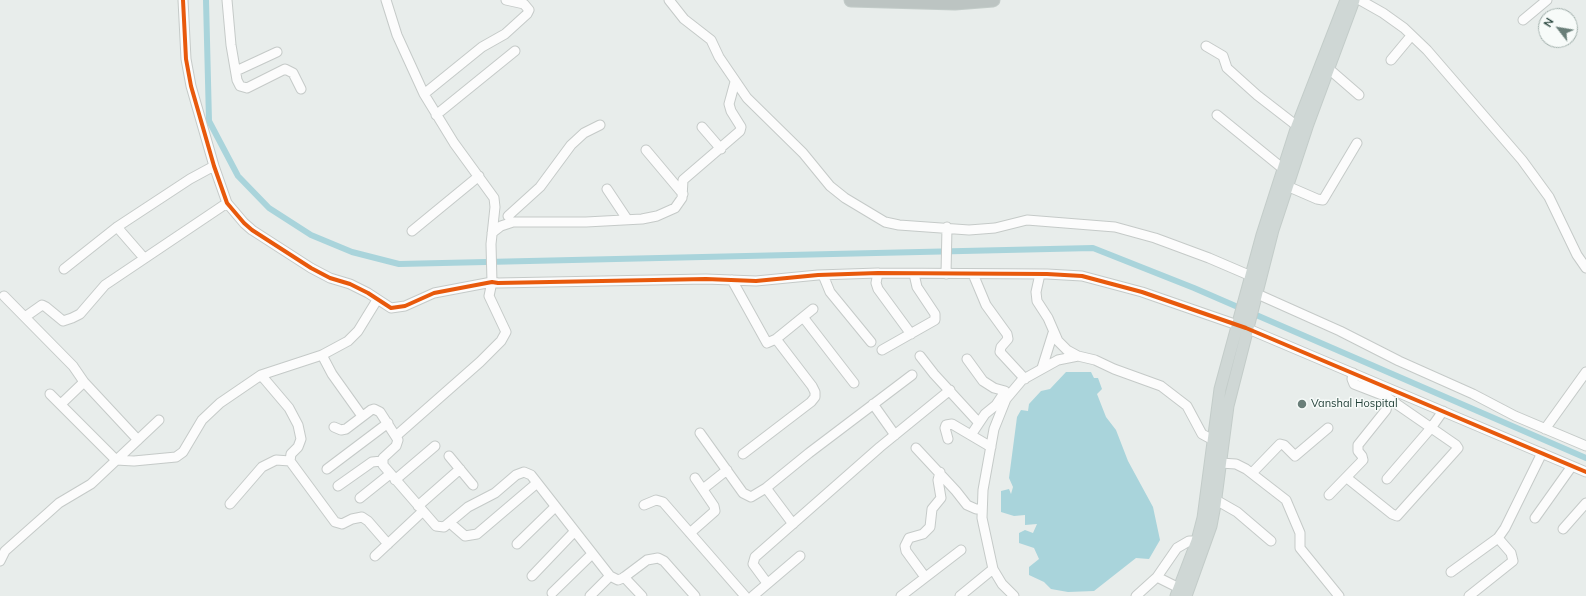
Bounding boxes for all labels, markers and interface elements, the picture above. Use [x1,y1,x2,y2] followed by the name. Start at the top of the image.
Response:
[1538,8,1578,48] north arrow
[1540,15,1557,30] text: N
[1311,397,1398,411] place label: Vanshal Hospital
[1296,398,1308,410] marker: Vanshal Hospital

